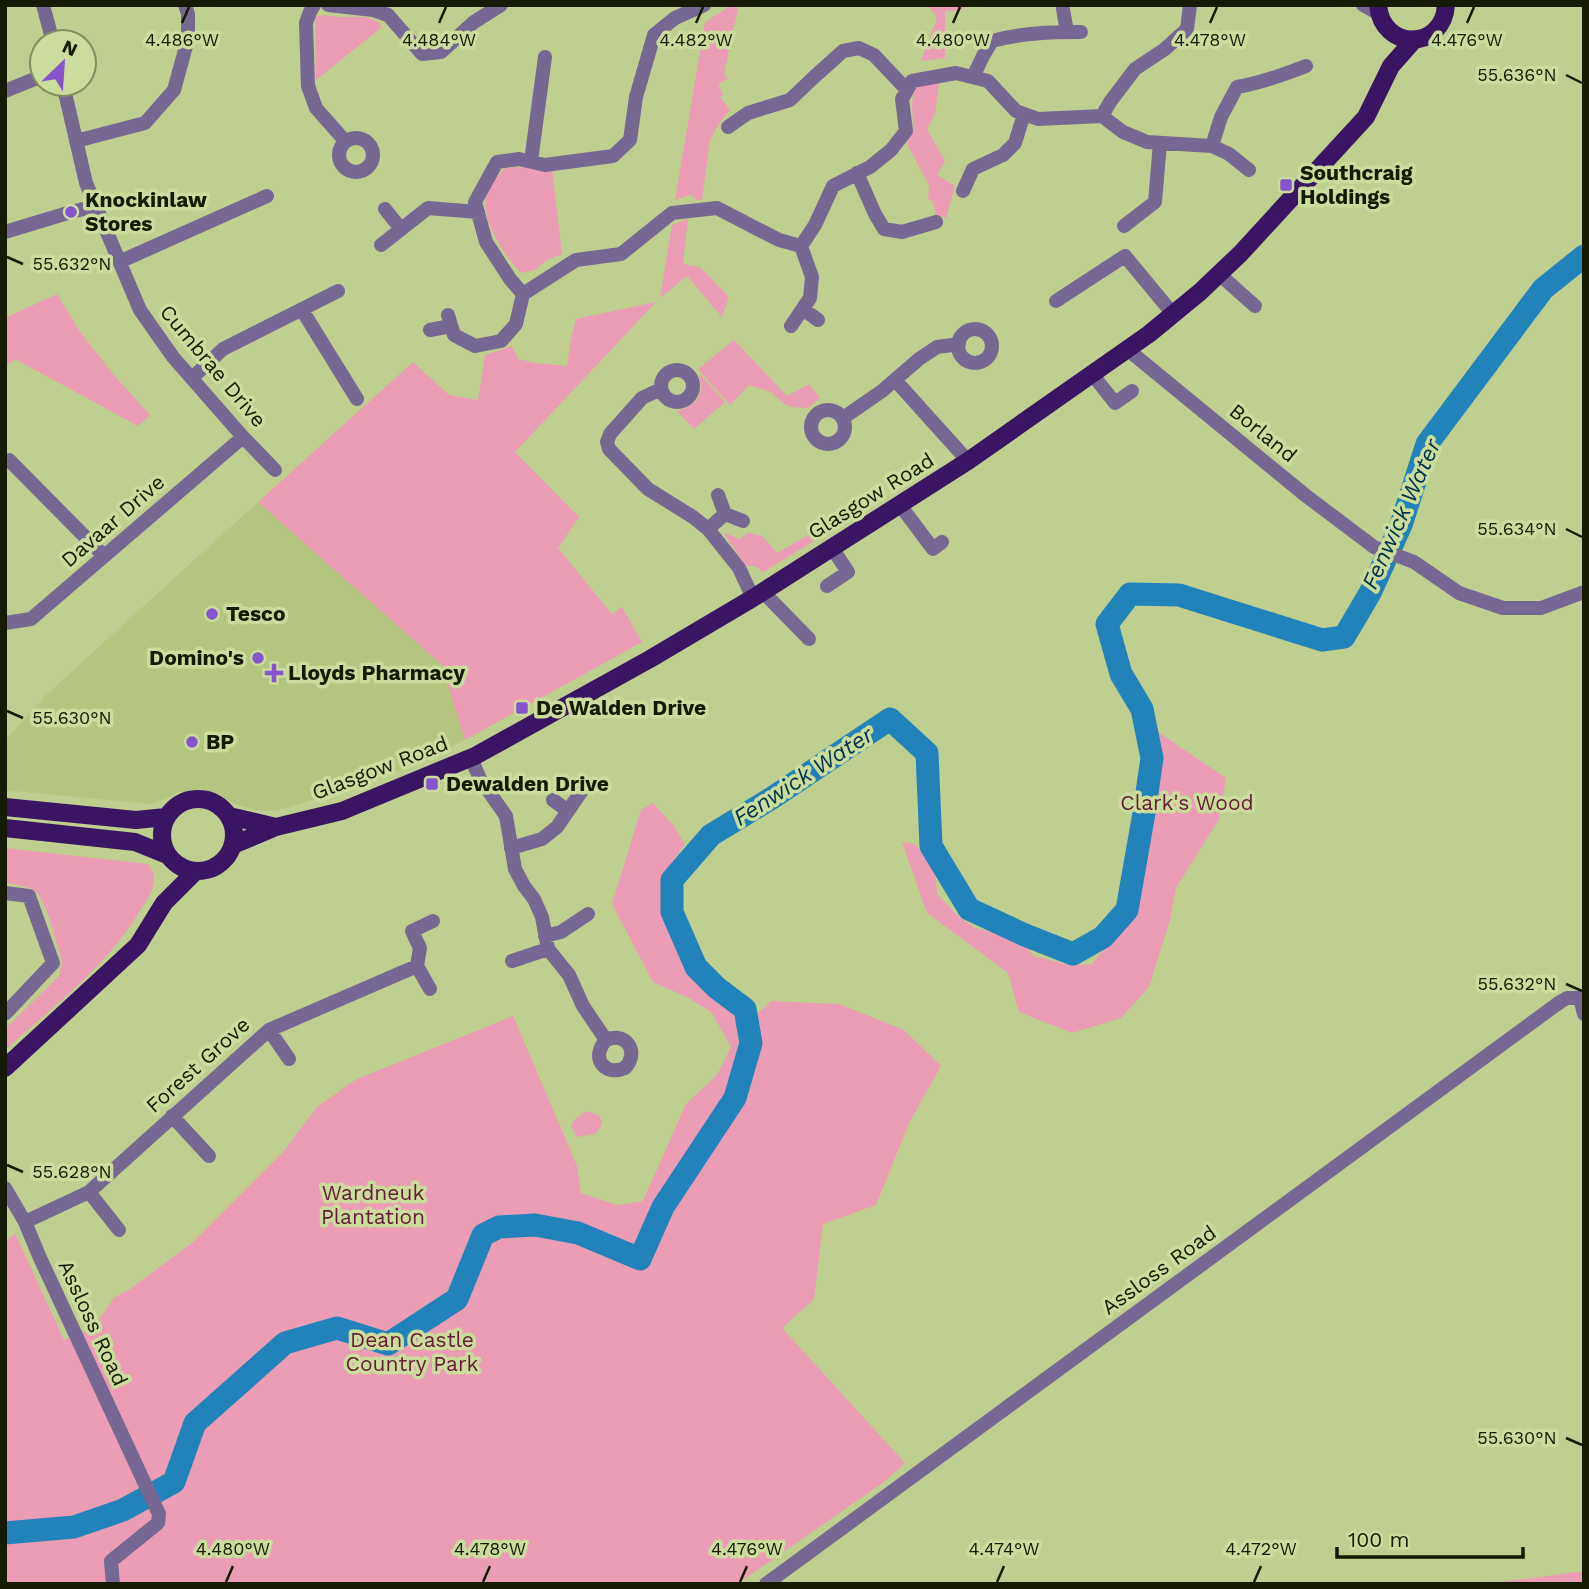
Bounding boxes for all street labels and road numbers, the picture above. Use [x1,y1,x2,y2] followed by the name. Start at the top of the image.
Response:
[155,299,272,432] street label: Cumbrae Drive
[1225,398,1302,467] street label: Borland
[803,447,938,544] street label: Glasgow Road
[56,469,169,572] street label: Davaar Drive
[308,730,451,805] street label: Glasgow Road
[141,1012,255,1118] street label: Forest Grove
[1097,1220,1221,1320] street label: Assloss Road
[53,1256,133,1389] street label: Assloss Road

